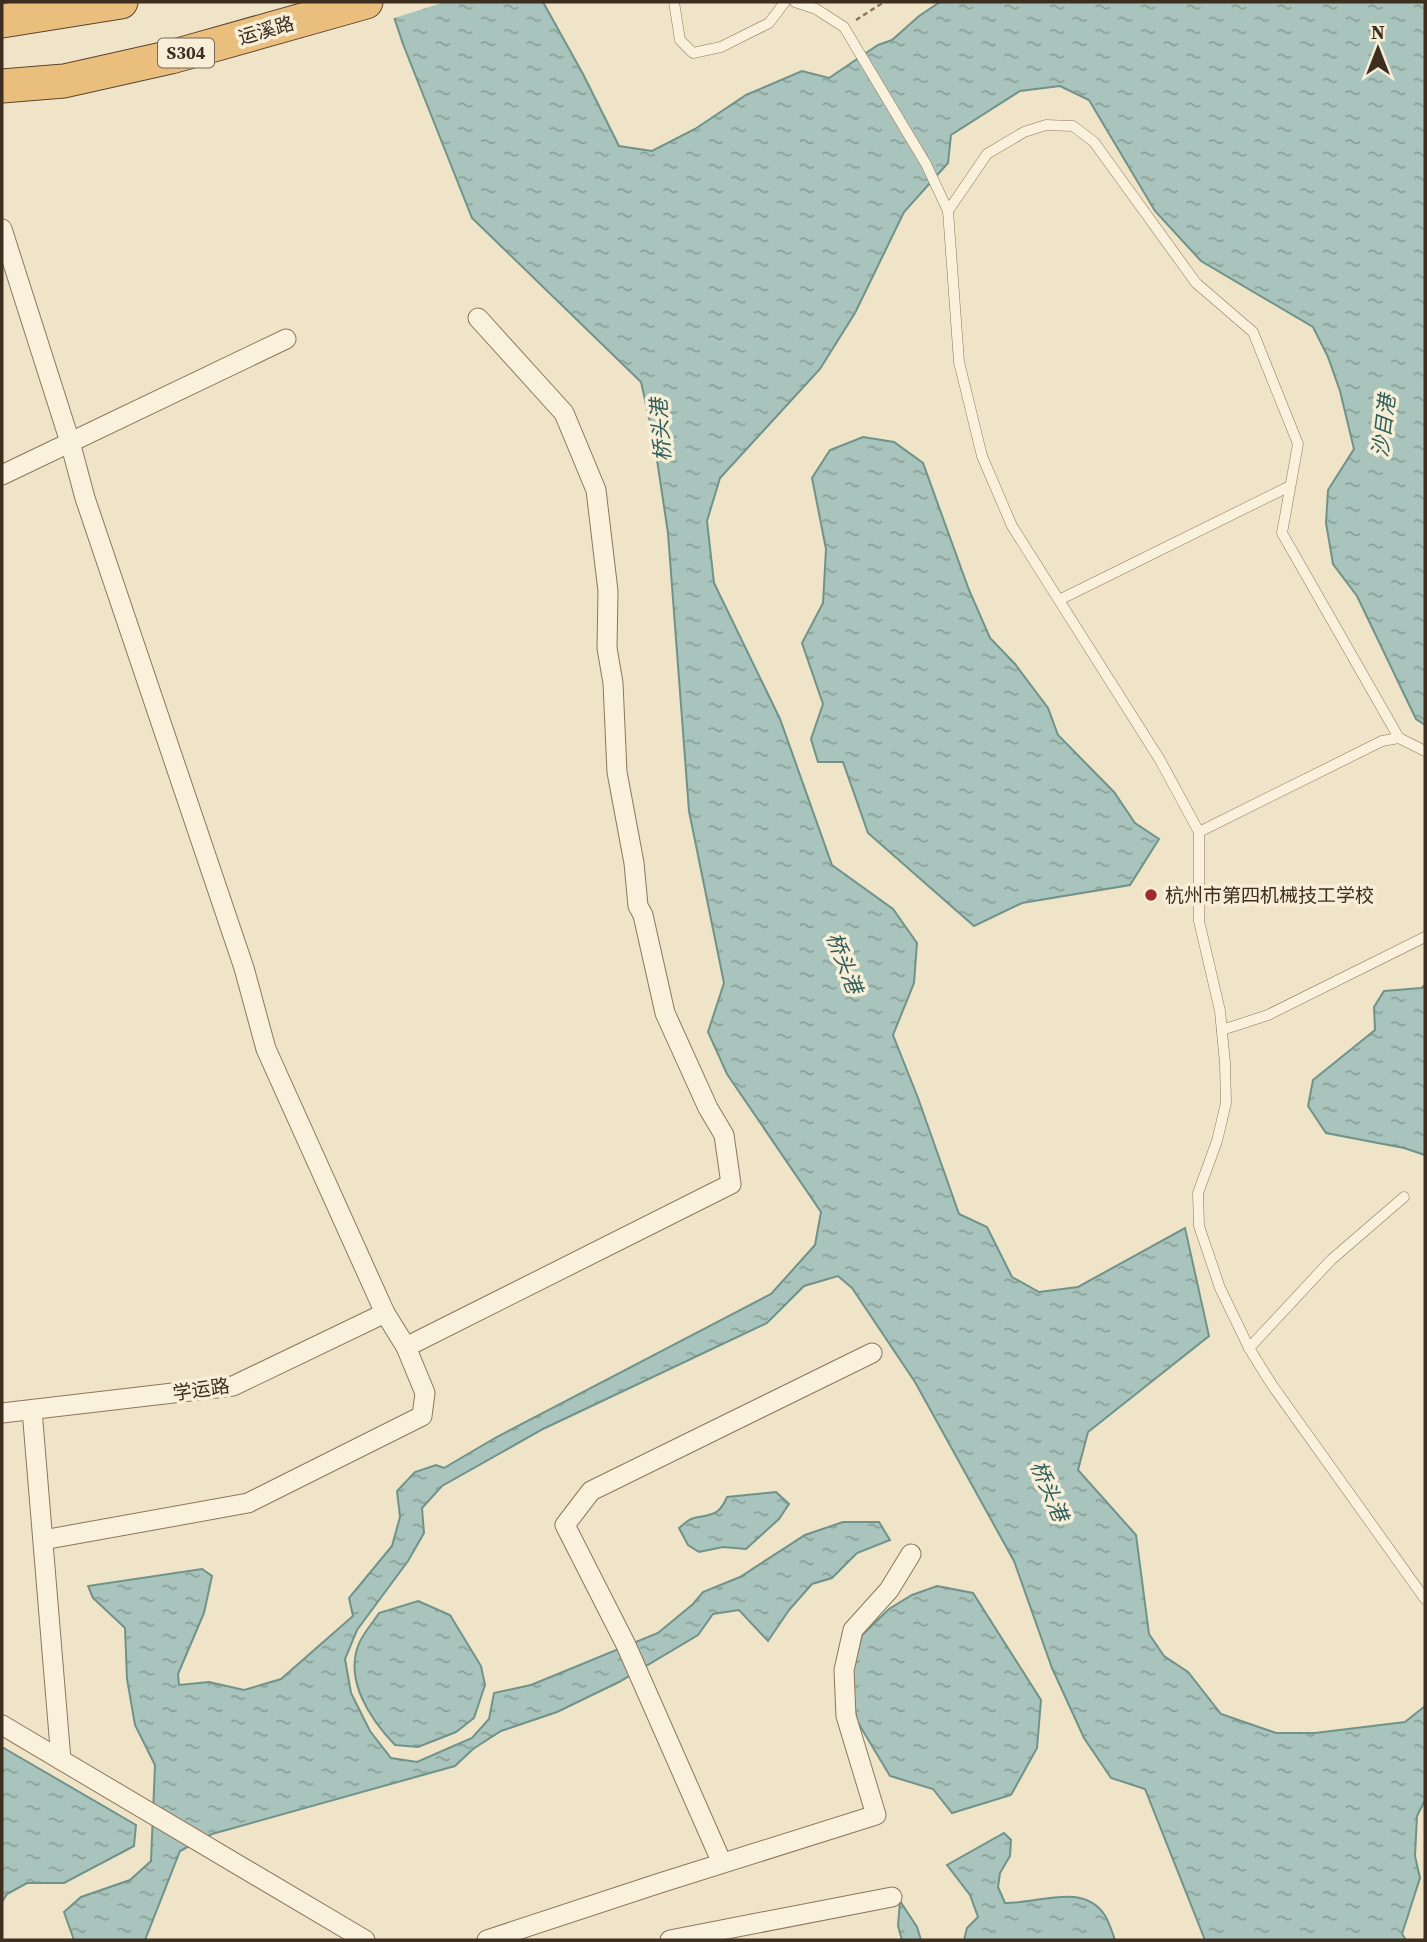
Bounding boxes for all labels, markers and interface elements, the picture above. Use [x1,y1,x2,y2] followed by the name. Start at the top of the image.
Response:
[235,10,297,50] street label: 运溪路
[1343,14,1413,84] north arrow
[1371,19,1385,45] text: N
[158,38,214,68] road number: S304
[1365,390,1402,459] water label: 沙目港
[644,395,677,462] water label: 桥头港
[1165,882,1374,908] place label: 杭州市第四机械技工学校
[1143,887,1159,903] marker: 杭州市第四机械技工学校
[820,928,870,1000] water label: 桥头港
[171,1372,231,1406] street label: 学运路
[1024,1456,1076,1528] water label: 桥头港

